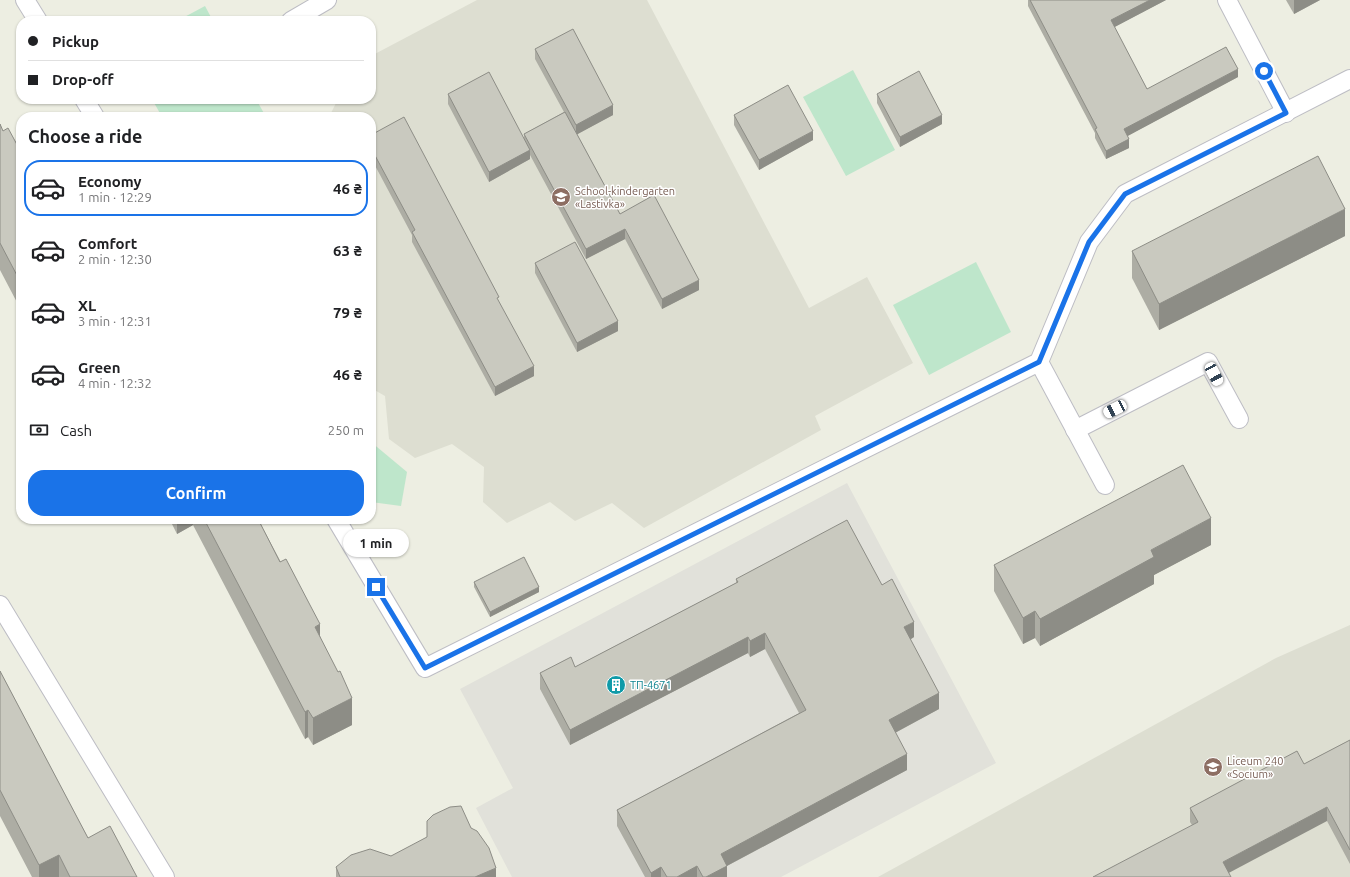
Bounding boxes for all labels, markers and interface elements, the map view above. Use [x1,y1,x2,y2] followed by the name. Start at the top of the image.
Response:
[52,33,99,50] text: Pickup
[1255,62,1273,80] route start
[52,71,114,88] text: Drop-off
[28,126,142,146] text: Choose a ride
[30,170,66,206] icon: car
[78,173,142,190] text: Economy
[333,180,362,197] text: 46 ₴
[575,185,675,210] place label: School-kindergarten «Lastivka»
[550,186,572,208] school or university icon: School-kindergarten «Lastivka»
[78,190,152,204] text: 1 min · 12:29
[30,232,66,268] icon: car
[78,235,137,252] text: Comfort
[333,242,362,259] text: 63 ₴
[78,252,152,266] text: 2 min · 12:30
[30,294,66,330] icon: car
[78,297,96,314] text: XL
[333,304,362,321] text: 79 ₴
[78,314,152,328] text: 3 min · 12:31
[30,356,66,392] icon: car
[78,359,120,376] text: Green
[1203,361,1225,387] car
[333,366,362,383] text: 46 ₴
[78,376,152,390] text: 4 min · 12:32
[1102,398,1128,420] car
[28,419,50,441] icon: cash
[60,422,92,439] text: Cash
[328,423,364,437] text: 250 m
[28,470,364,516] button: Confirm
[343,529,409,557] callout: 1 min
[360,536,392,550] text: 1 min
[367,578,385,596] route end
[605,674,627,696] building icon: ТП-4671
[630,679,672,691] place label: ТП-4671
[1227,755,1283,780] place label: Liceum 240 «Socium»
[1202,756,1224,778] school or university icon: Liceum 240 «Socium»

